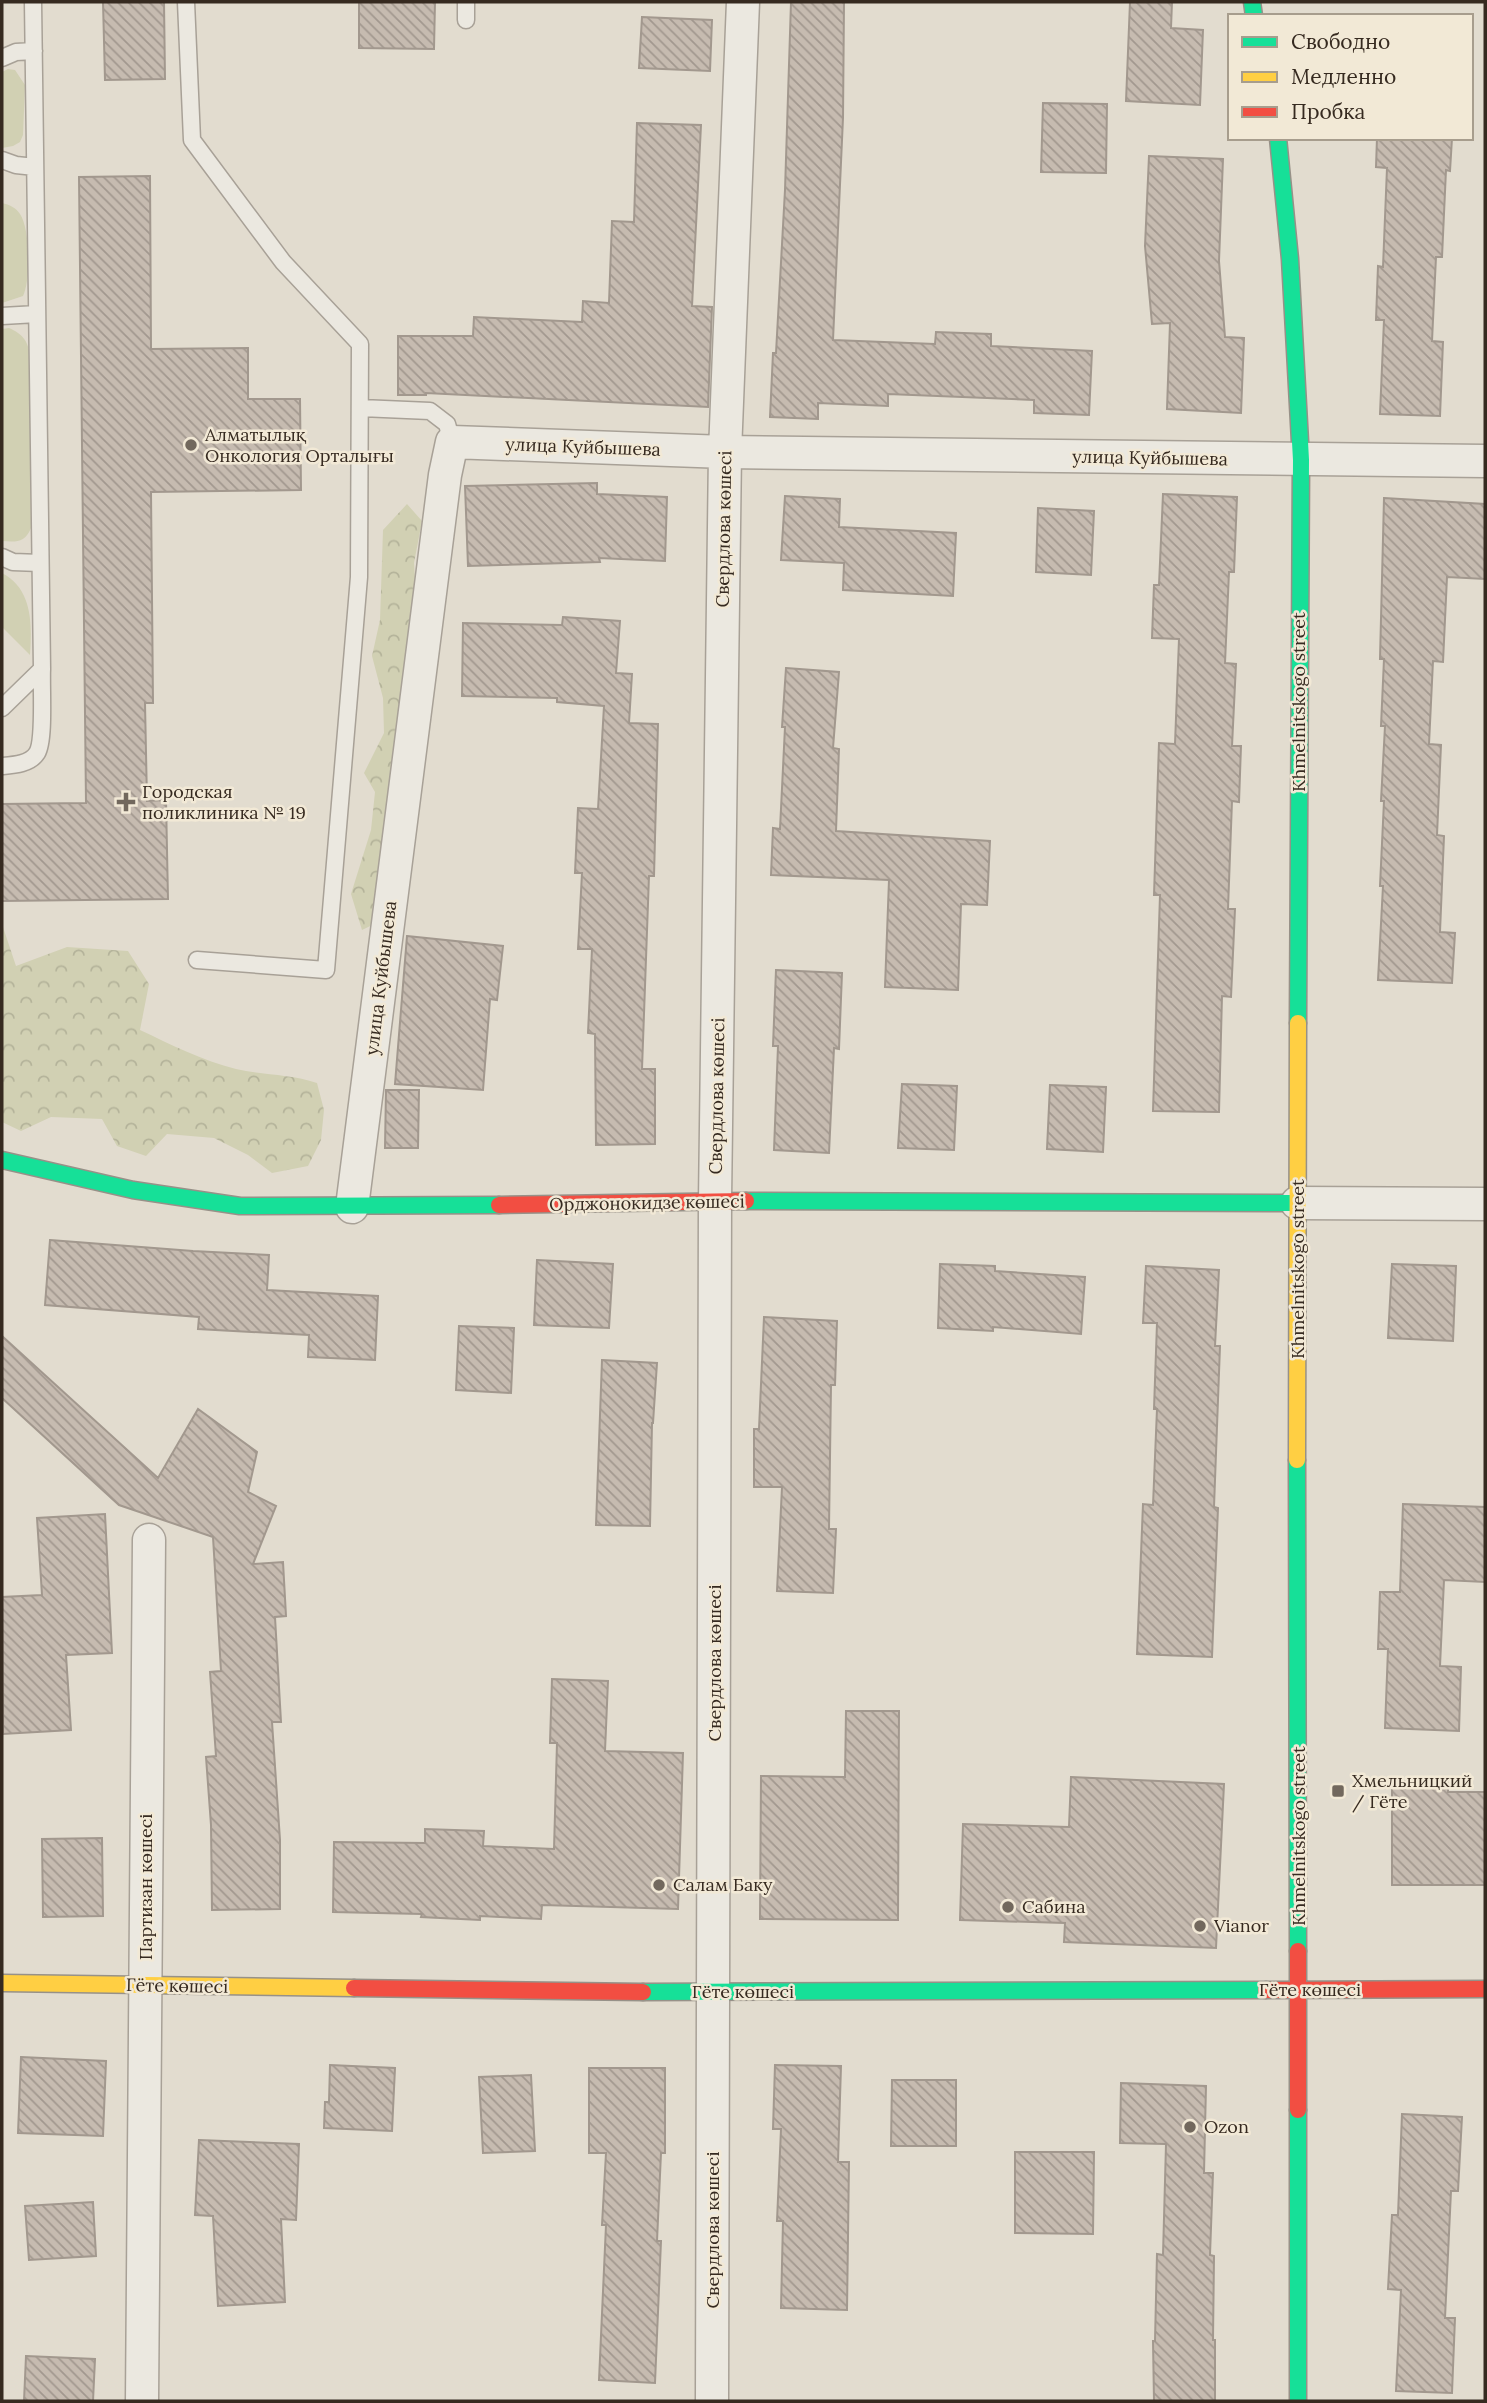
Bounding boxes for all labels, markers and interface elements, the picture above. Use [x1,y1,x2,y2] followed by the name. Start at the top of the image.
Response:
[1228,14,1473,140] legend
[1291,28,1390,55] text: Свободно
[1291,63,1396,90] text: Медленно
[1291,98,1366,125] text: Пробка
[204,423,394,467] place label: Алматылық Онкология Орталығы
[505,432,661,461] street label: улица Куйбышева
[183,437,199,453] marker: Алматылық Онкология Орталығы
[1072,445,1228,470] street label: улица Куйбышева
[711,450,736,608] street label: Свердлова көшесі
[1287,612,1310,792] street label: Khmelnitskogo street
[142,780,306,824] place label: Городская поликлиника № 19
[116,792,136,812] marker: Городская поликлиника № 19
[360,899,401,1057] street label: улица Куйбышева
[704,1017,729,1175] street label: Свердлова көшесі
[1286,1179,1309,1359] street label: Khmelnitskogo street
[549,1189,745,1216] street label: Орджонокидзе көшесі
[703,1585,726,1742] street label: Свердлова көшесі
[1287,1746,1310,1926] street label: Khmelnitskogo street
[1352,1769,1472,1813] place label: Хмельницкий / Гёте
[1330,1783,1346,1799] marker: Хмельницкий / Гёте
[134,1814,157,1960] street label: Партизан көшесі
[673,1873,773,1896] place label: Салам Баку
[651,1877,667,1893] marker: Салам Баку
[1022,1895,1085,1918] place label: Сабина
[1000,1899,1016,1915] marker: Сабина
[1213,1914,1269,1937] place label: Vianor
[1192,1918,1208,1934] marker: Vianor
[126,1973,228,1998] street label: Гёте көшесі
[1259,1978,1361,2001] street label: Гёте көшесі
[692,1980,794,2003] street label: Гёте көшесі
[1204,2115,1249,2138] place label: Ozon
[1182,2119,1198,2135] marker: Ozon
[701,2152,724,2309] street label: Свердлова көшесі

